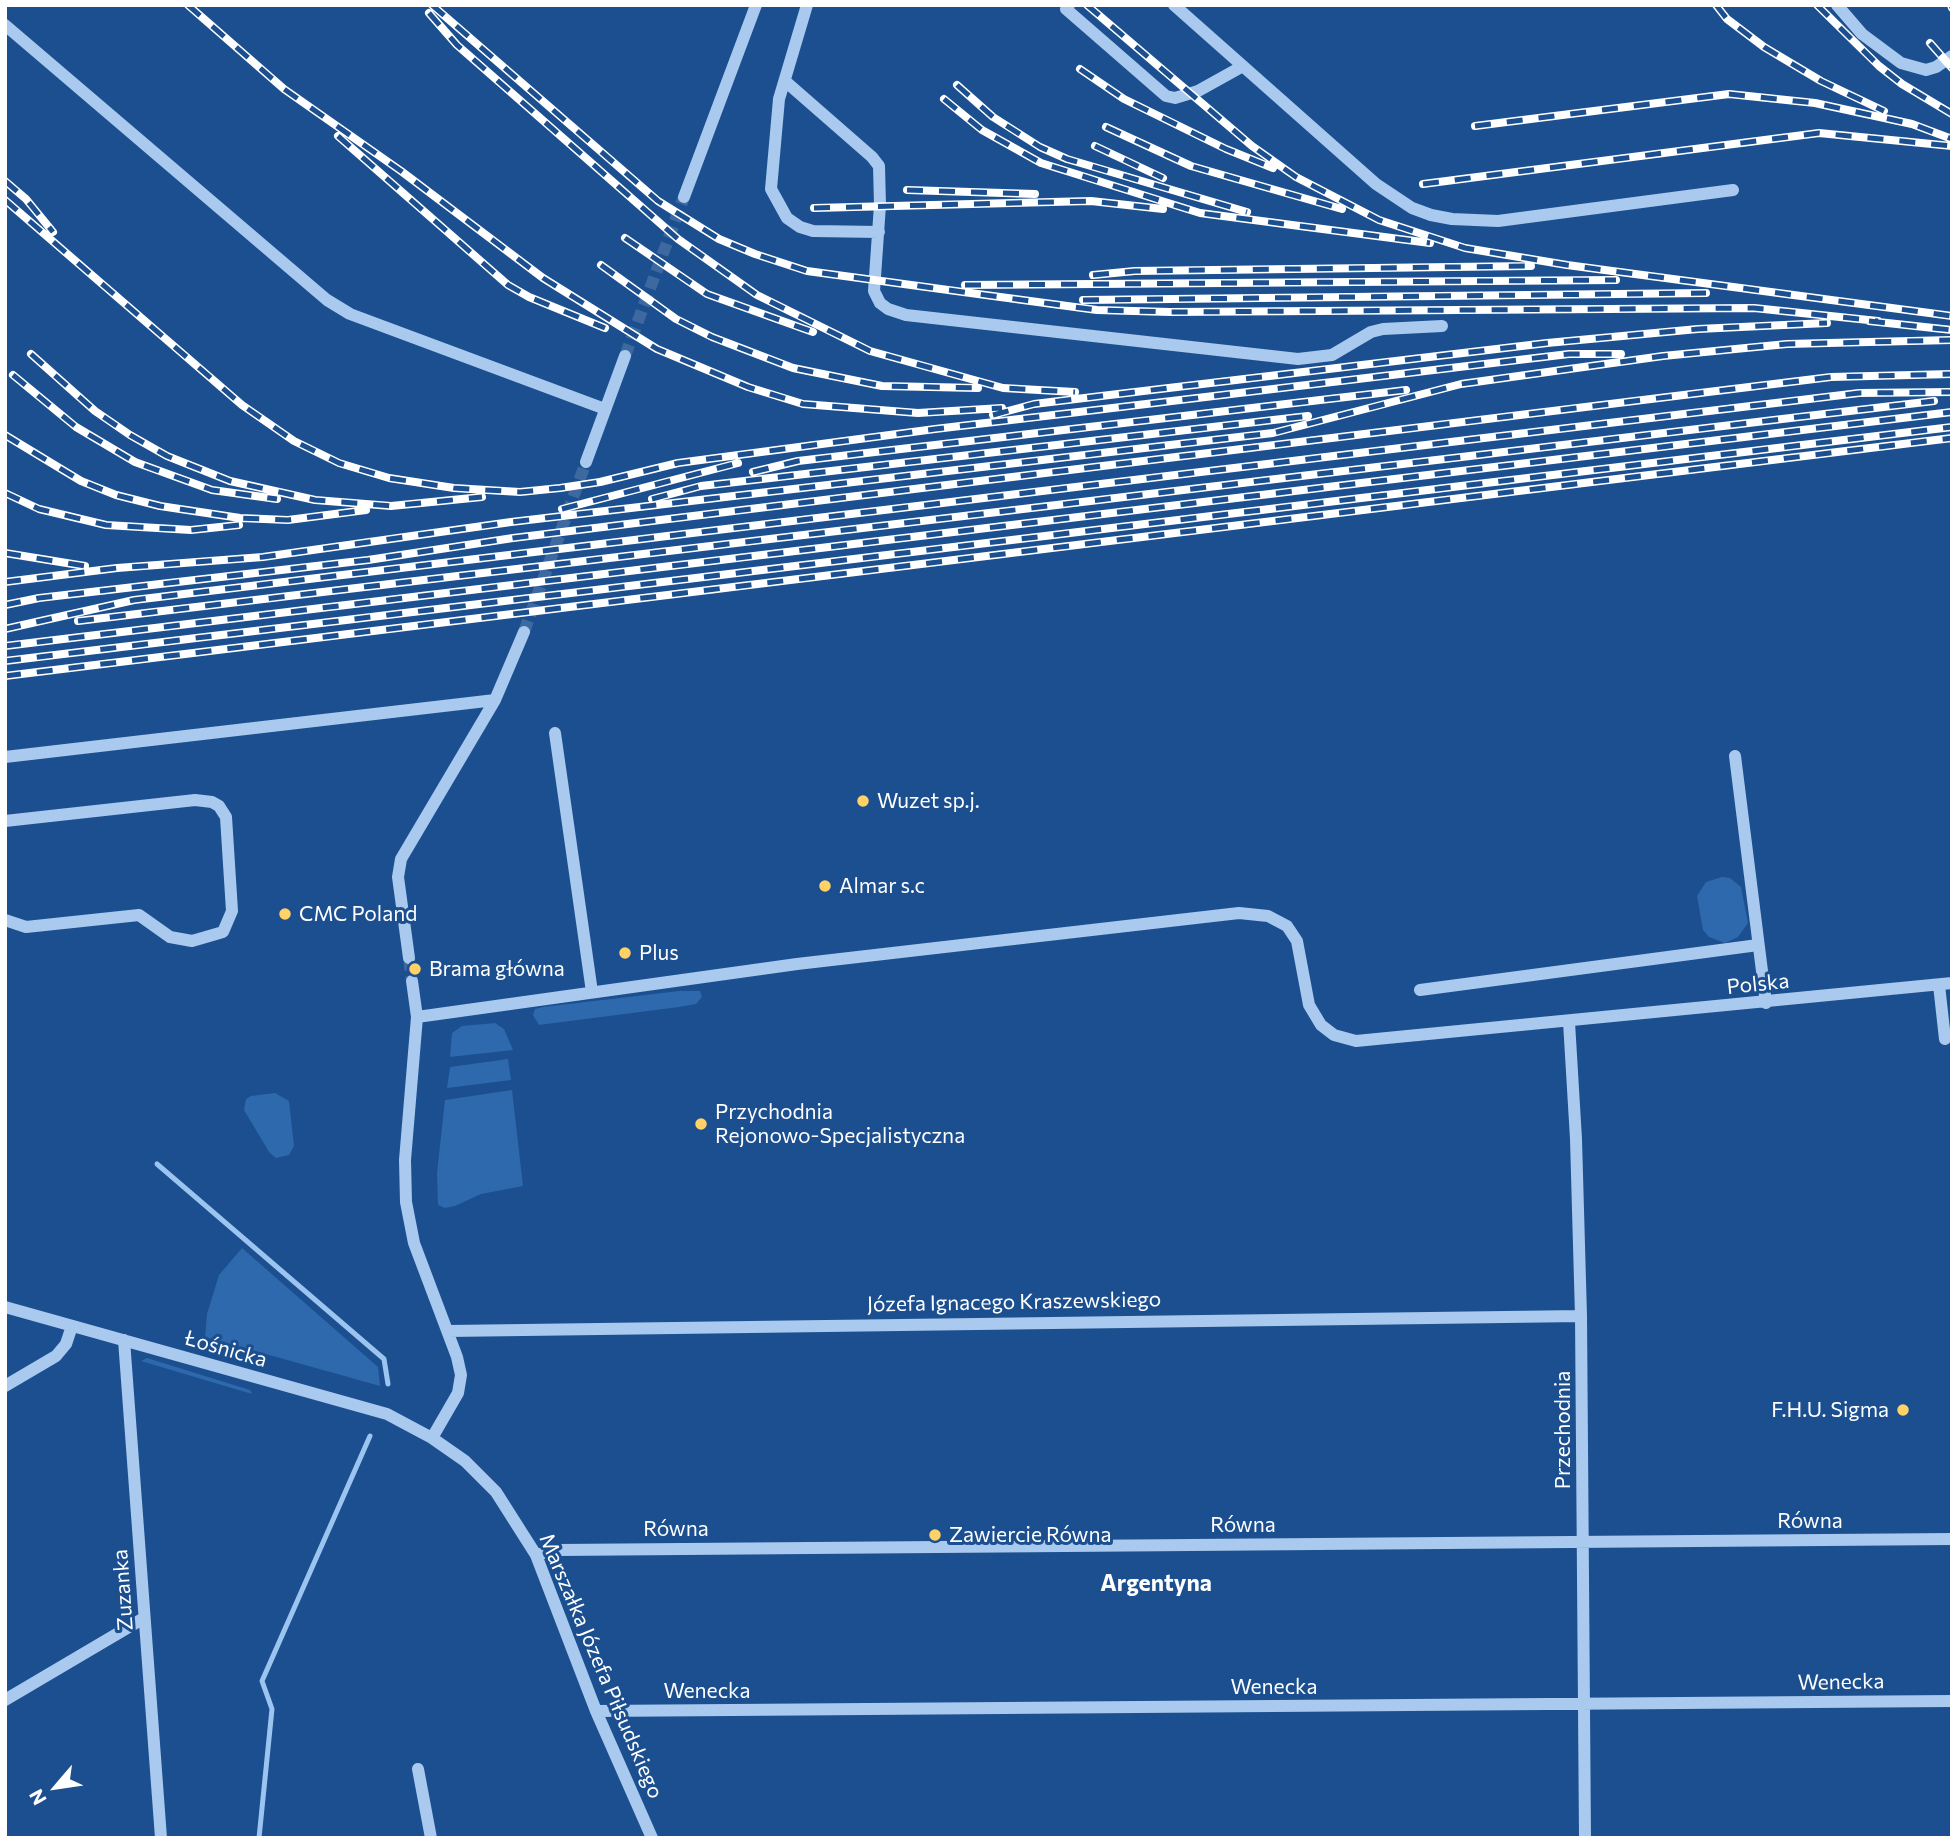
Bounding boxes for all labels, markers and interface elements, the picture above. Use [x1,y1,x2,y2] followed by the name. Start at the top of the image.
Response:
[877,788,980,814] place label: Wuzet sp.j.
[855,793,871,809] marker: Wuzet sp.j.
[839,873,925,899] place label: Almar s.c
[817,878,833,894] marker: Almar s.c
[299,901,417,927] place label: CMC Poland
[277,906,293,922] marker: CMC Poland
[639,940,679,966] place label: Plus
[617,945,633,961] marker: Plus
[429,956,565,982] place label: Brama główna
[407,961,423,977] marker: Brama główna
[1726,968,1790,1000] street label: Polska
[715,1099,965,1149] place label: Przychodnia Rejonowo-Specjalistyczna
[693,1116,709,1132] marker: Przychodnia Rejonowo-Specjalistyczna
[867,1287,1161,1317] street label: Józefa Ignacego Kraszewskiego
[182,1325,270,1373] street label: Łośnicka
[1550,1371,1576,1489] street label: Przechodnia
[1771,1397,1889,1423] place label: F.H.U. Sigma
[1895,1402,1911,1418] marker: F.H.U. Sigma
[1777,1508,1843,1534] street label: Równa
[1210,1512,1276,1538] street label: Równa
[643,1516,709,1542] street label: Równa
[949,1522,1111,1548] place label: Zawiercie Równa
[927,1527,943,1543] marker: Zawiercie Równa
[534,1530,668,1802] street label: Marszałka Józefa Piłsudskiego
[108,1548,138,1632] street label: Zuzanka
[1100,1569,1212,1597] district label: Argentyna
[1797,1669,1885,1695] street label: Wenecka
[1231,1674,1317,1700] street label: Wenecka
[664,1678,750,1704] street label: Wenecka
[21,1752,91,1822] north arrow
[24,1786,51,1809] text: N

